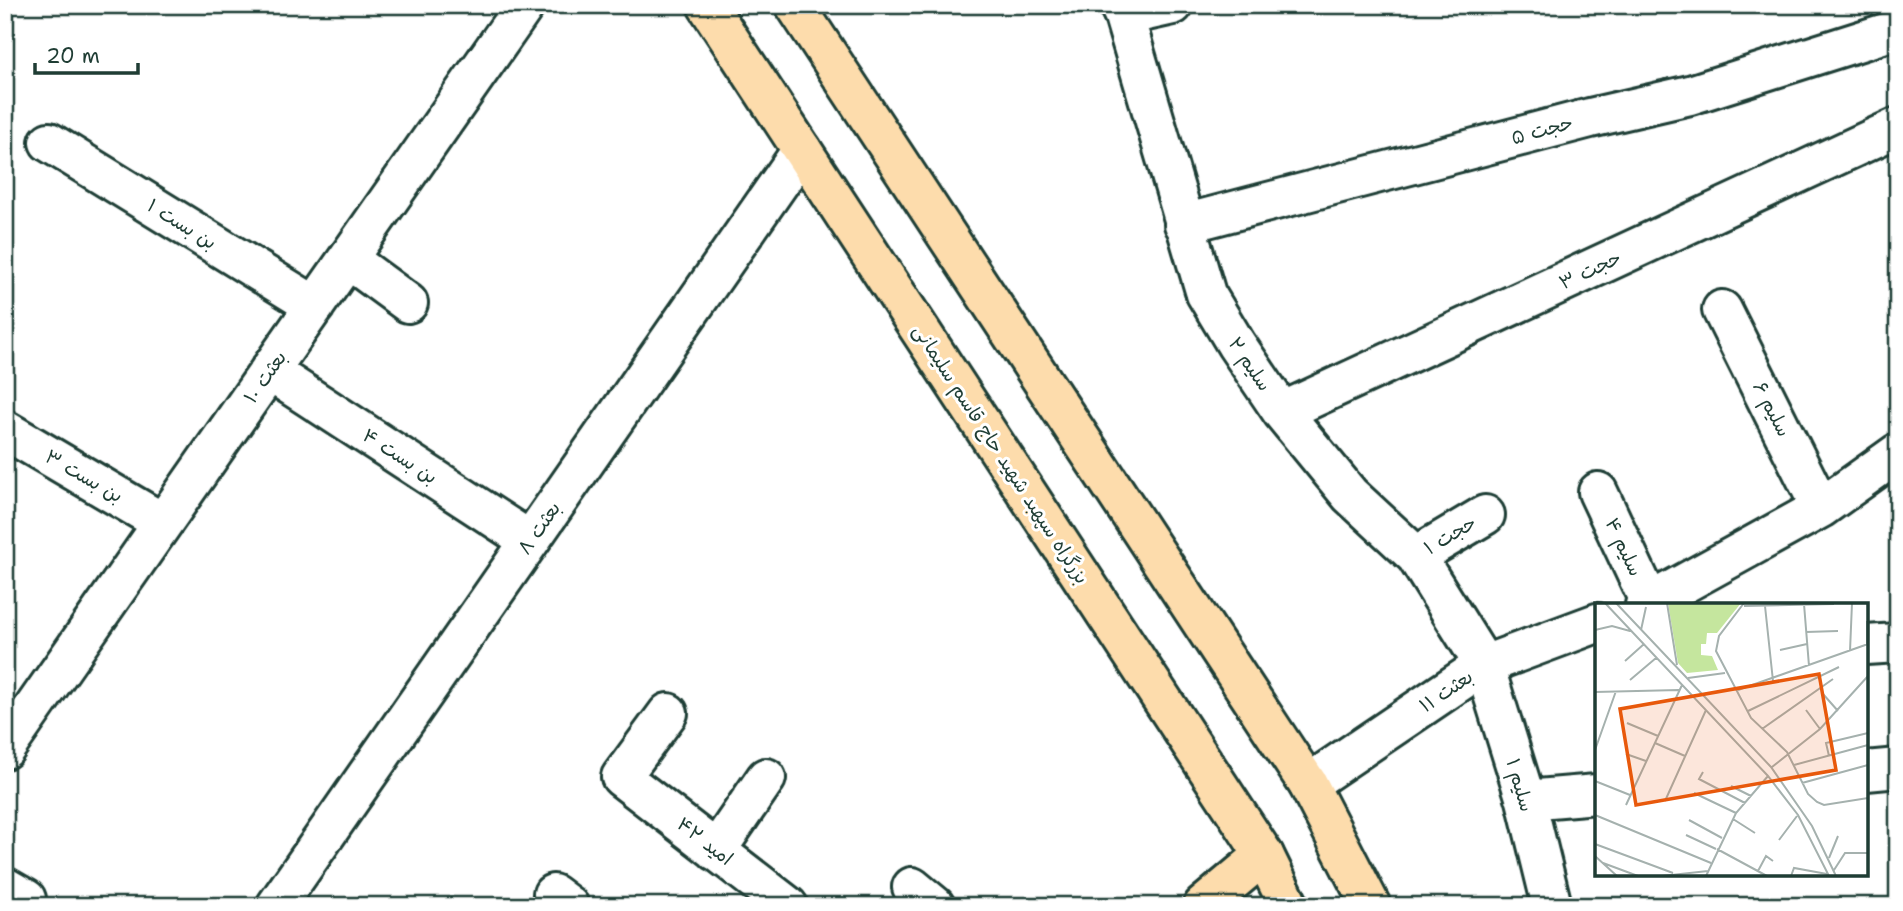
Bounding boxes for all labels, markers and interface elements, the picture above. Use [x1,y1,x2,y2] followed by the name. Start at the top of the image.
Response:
[35,32,138,76] scale bar
[46,42,100,70] text: 20 m
[1508,110,1576,150] street label: حجت ۵
[143,193,221,255] street label: بن بست ۱
[1555,245,1625,295] street label: حجت ۳
[906,319,1094,590] street label: بزرگراه سپهبد شهید حاج قاسم سلیمانی
[1221,332,1277,397] street label: سلیم ۲
[238,346,292,408] street label: بعثت ۱۰
[1746,377,1796,442] street label: سلیم ۶
[358,422,442,490] street label: بن بست ۴
[41,444,127,508] street label: بن بست ۳
[512,497,566,559] street label: بعثت ۸
[1419,510,1481,560] street label: حجت ۱
[1598,514,1648,581] street label: سلیم ۴
[1595,603,1868,876] inset map
[1414,664,1478,718] street label: بعثت ۱۱
[1499,756,1539,815] street label: سلیم ۱
[672,811,738,871] street label: امید ۴۲

